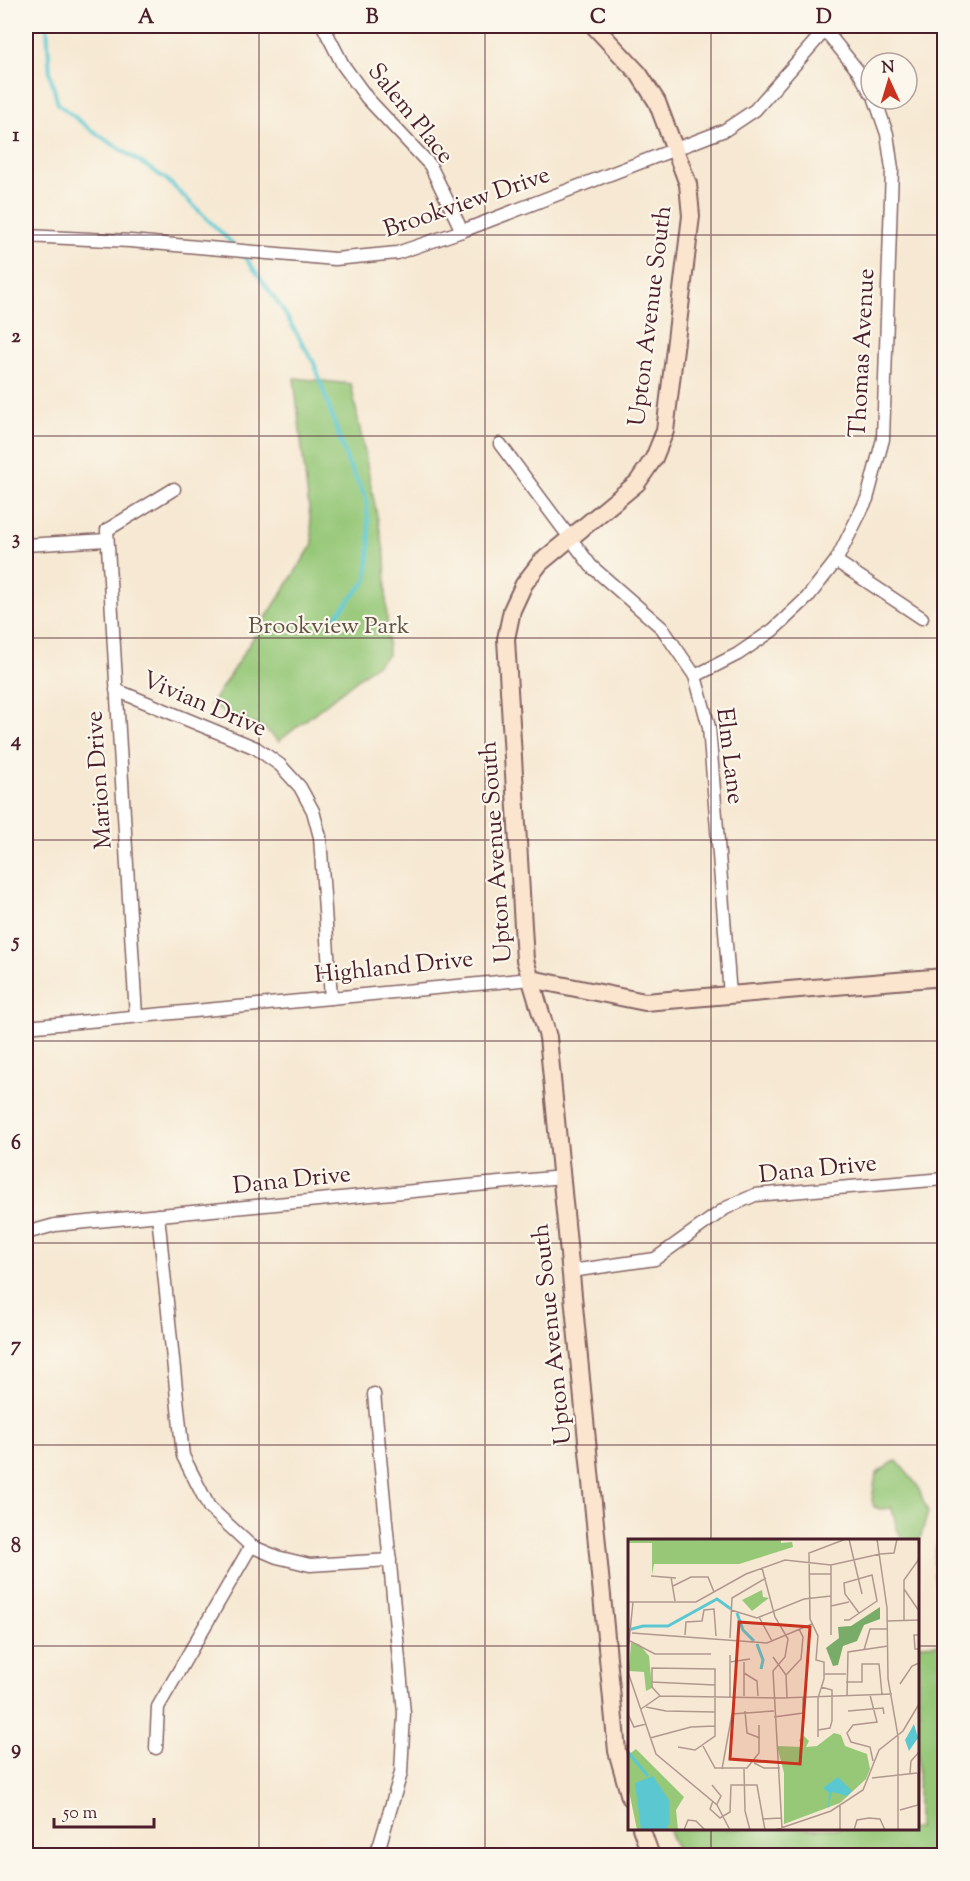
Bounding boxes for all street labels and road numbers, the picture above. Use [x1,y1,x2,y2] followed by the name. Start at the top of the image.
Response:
[359,56,461,172] street label: Salem Place
[379,159,555,247] street label: Brookview Drive
[621,204,681,428] street label: Upton Avenue South
[842,267,884,439] street label: Thomas Avenue
[137,664,271,746] street label: Vivian Drive
[706,706,752,806] street label: Elm Lane
[78,710,122,850] street label: Marion Drive
[472,740,522,964] street label: Upton Avenue South
[313,943,475,993] street label: Highland Drive
[757,1147,879,1193] street label: Dana Drive
[231,1158,353,1204] street label: Dana Drive
[524,1222,582,1446] street label: Upton Avenue South

